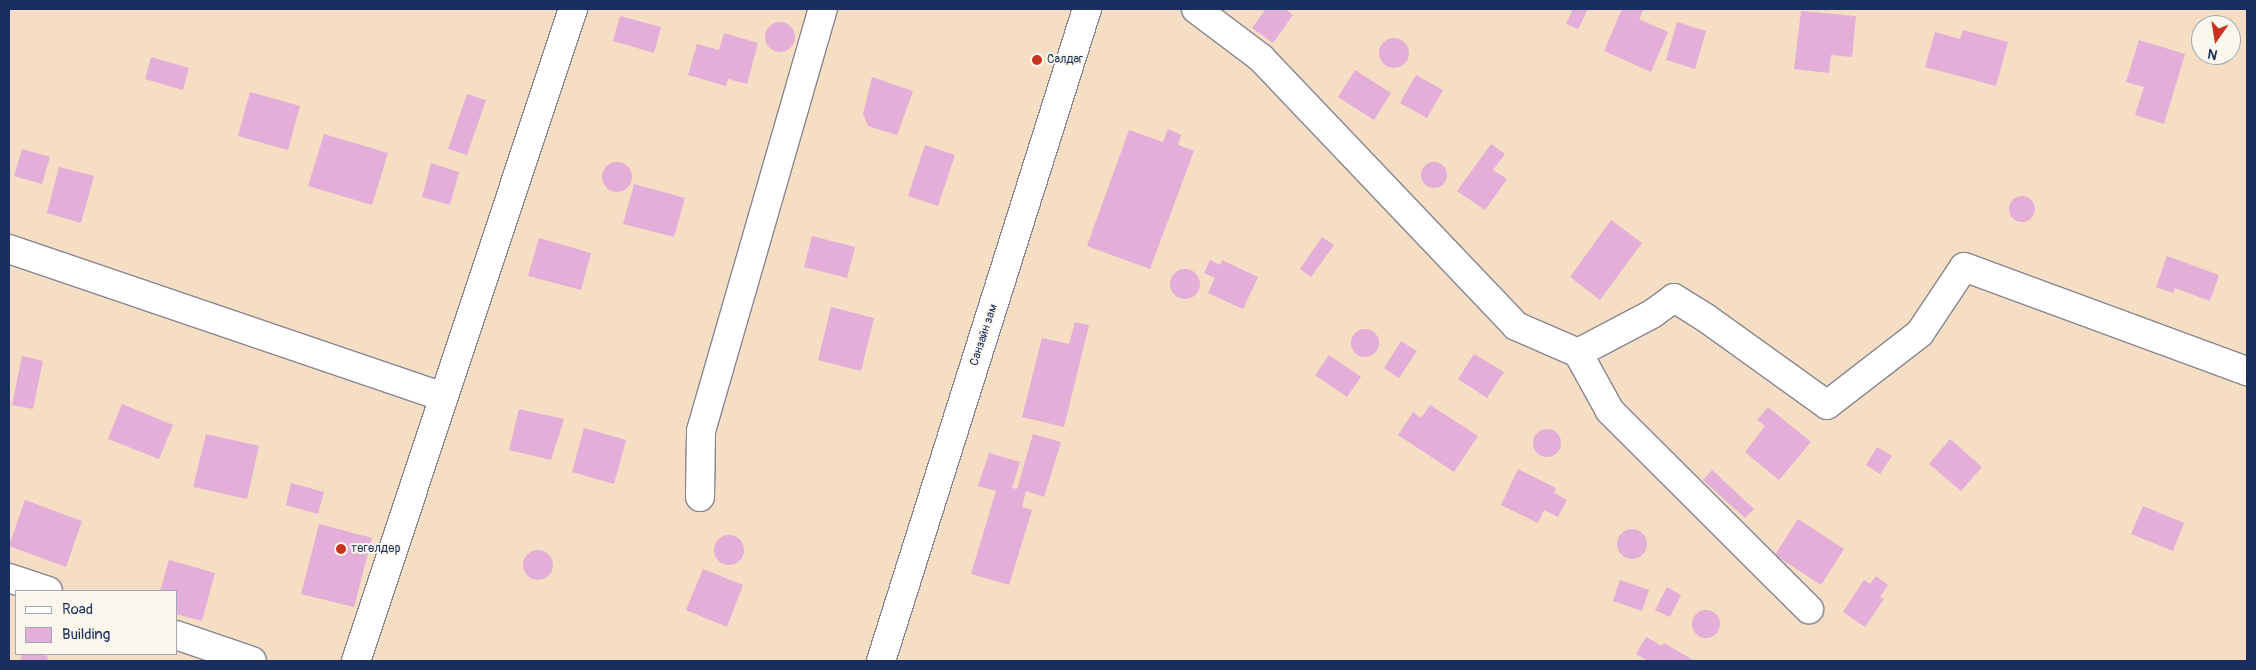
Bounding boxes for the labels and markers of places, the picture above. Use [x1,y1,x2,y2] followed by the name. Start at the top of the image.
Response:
[1047,53,1083,67] place label: Салдаг
[1031,54,1043,66] marker: Салдаг
[351,542,400,556] place label: төгөлдөр
[335,543,347,555] marker: төгөлдөр

